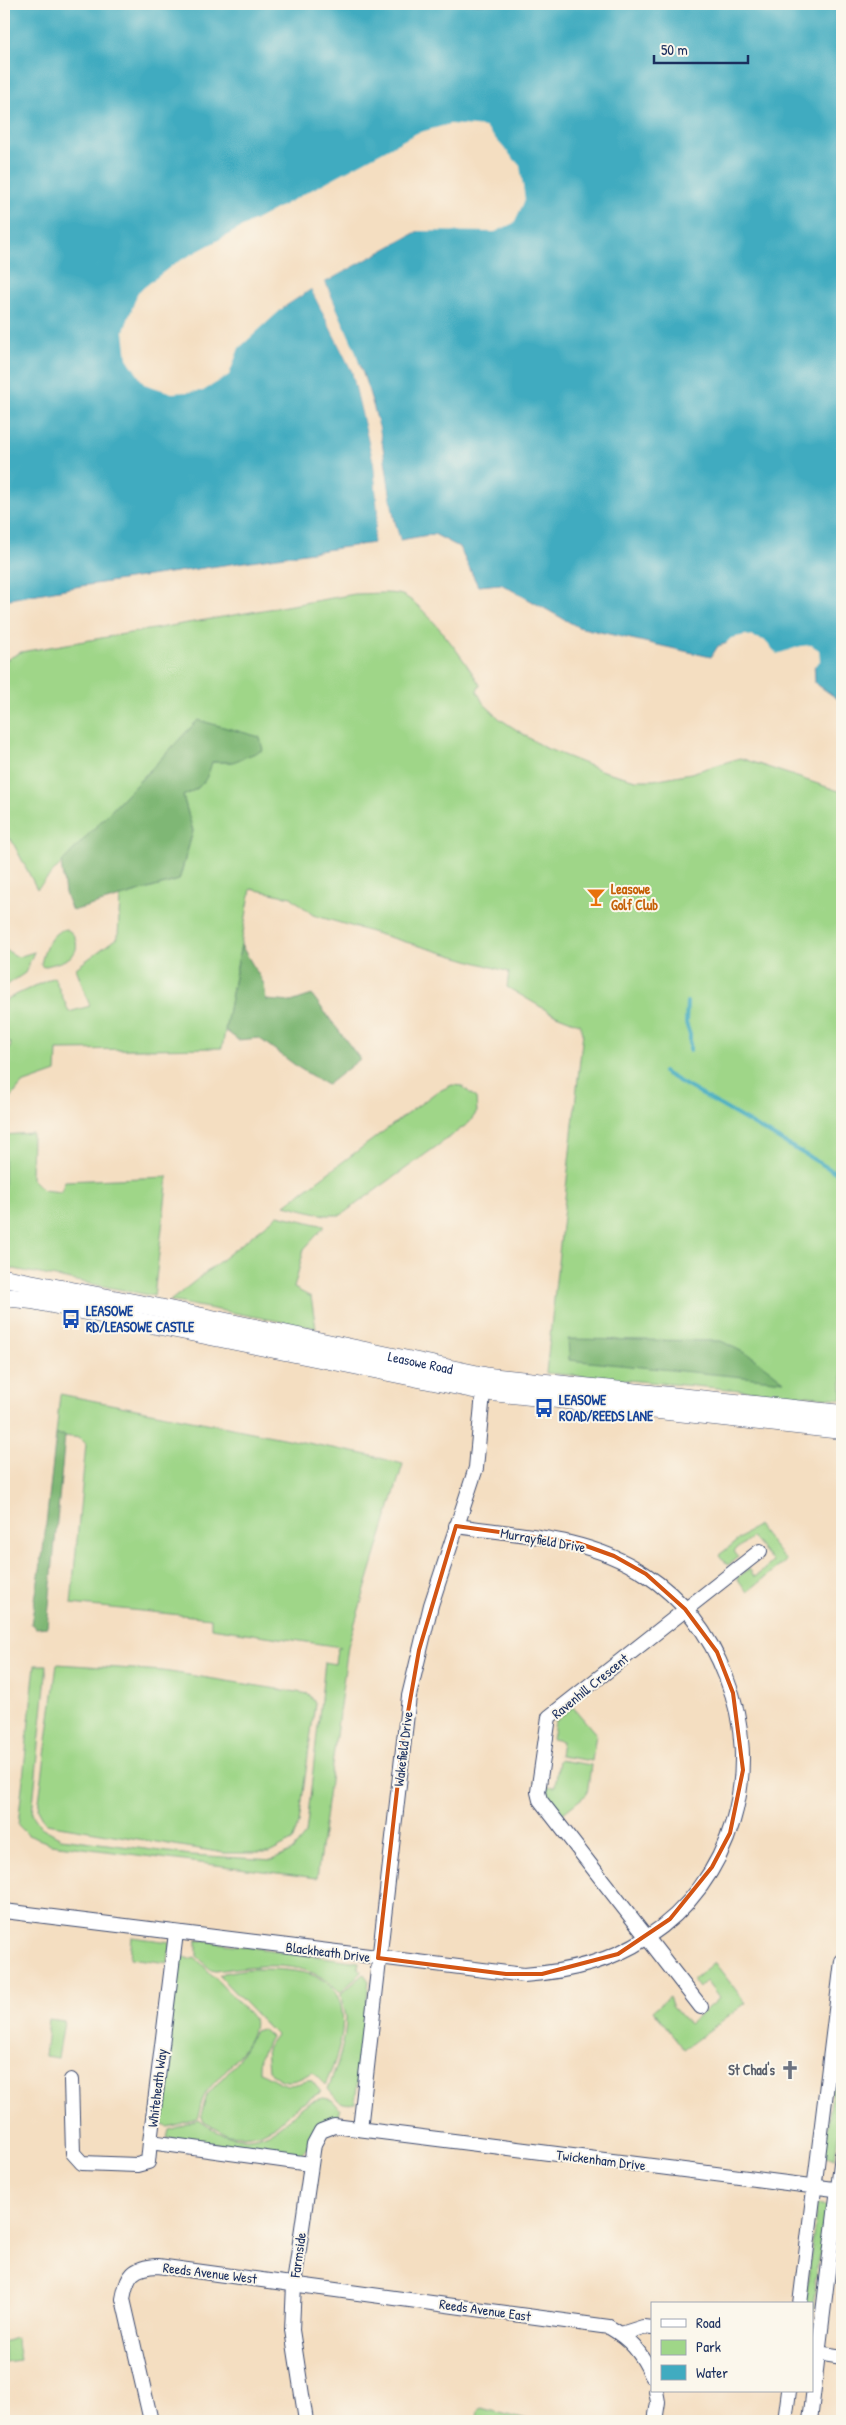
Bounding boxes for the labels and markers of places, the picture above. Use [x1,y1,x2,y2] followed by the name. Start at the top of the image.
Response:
[611,879,658,914] place label: Leasowe Golf Club
[585,886,607,908] bar icon: Leasowe Golf Club
[86,1301,195,1336] place label: LEASOWE RD/LEASOWE CASTLE
[60,1308,82,1330] bus stop icon: LEASOWE RD/LEASOWE CASTLE
[559,1390,654,1425] place label: LEASOWE ROAD/REEDS LANE
[533,1397,555,1419] bus stop icon: LEASOWE ROAD/REEDS LANE
[779,2059,801,2081] church icon: St Chad's
[728,2060,776,2079] place label: St Chad's

